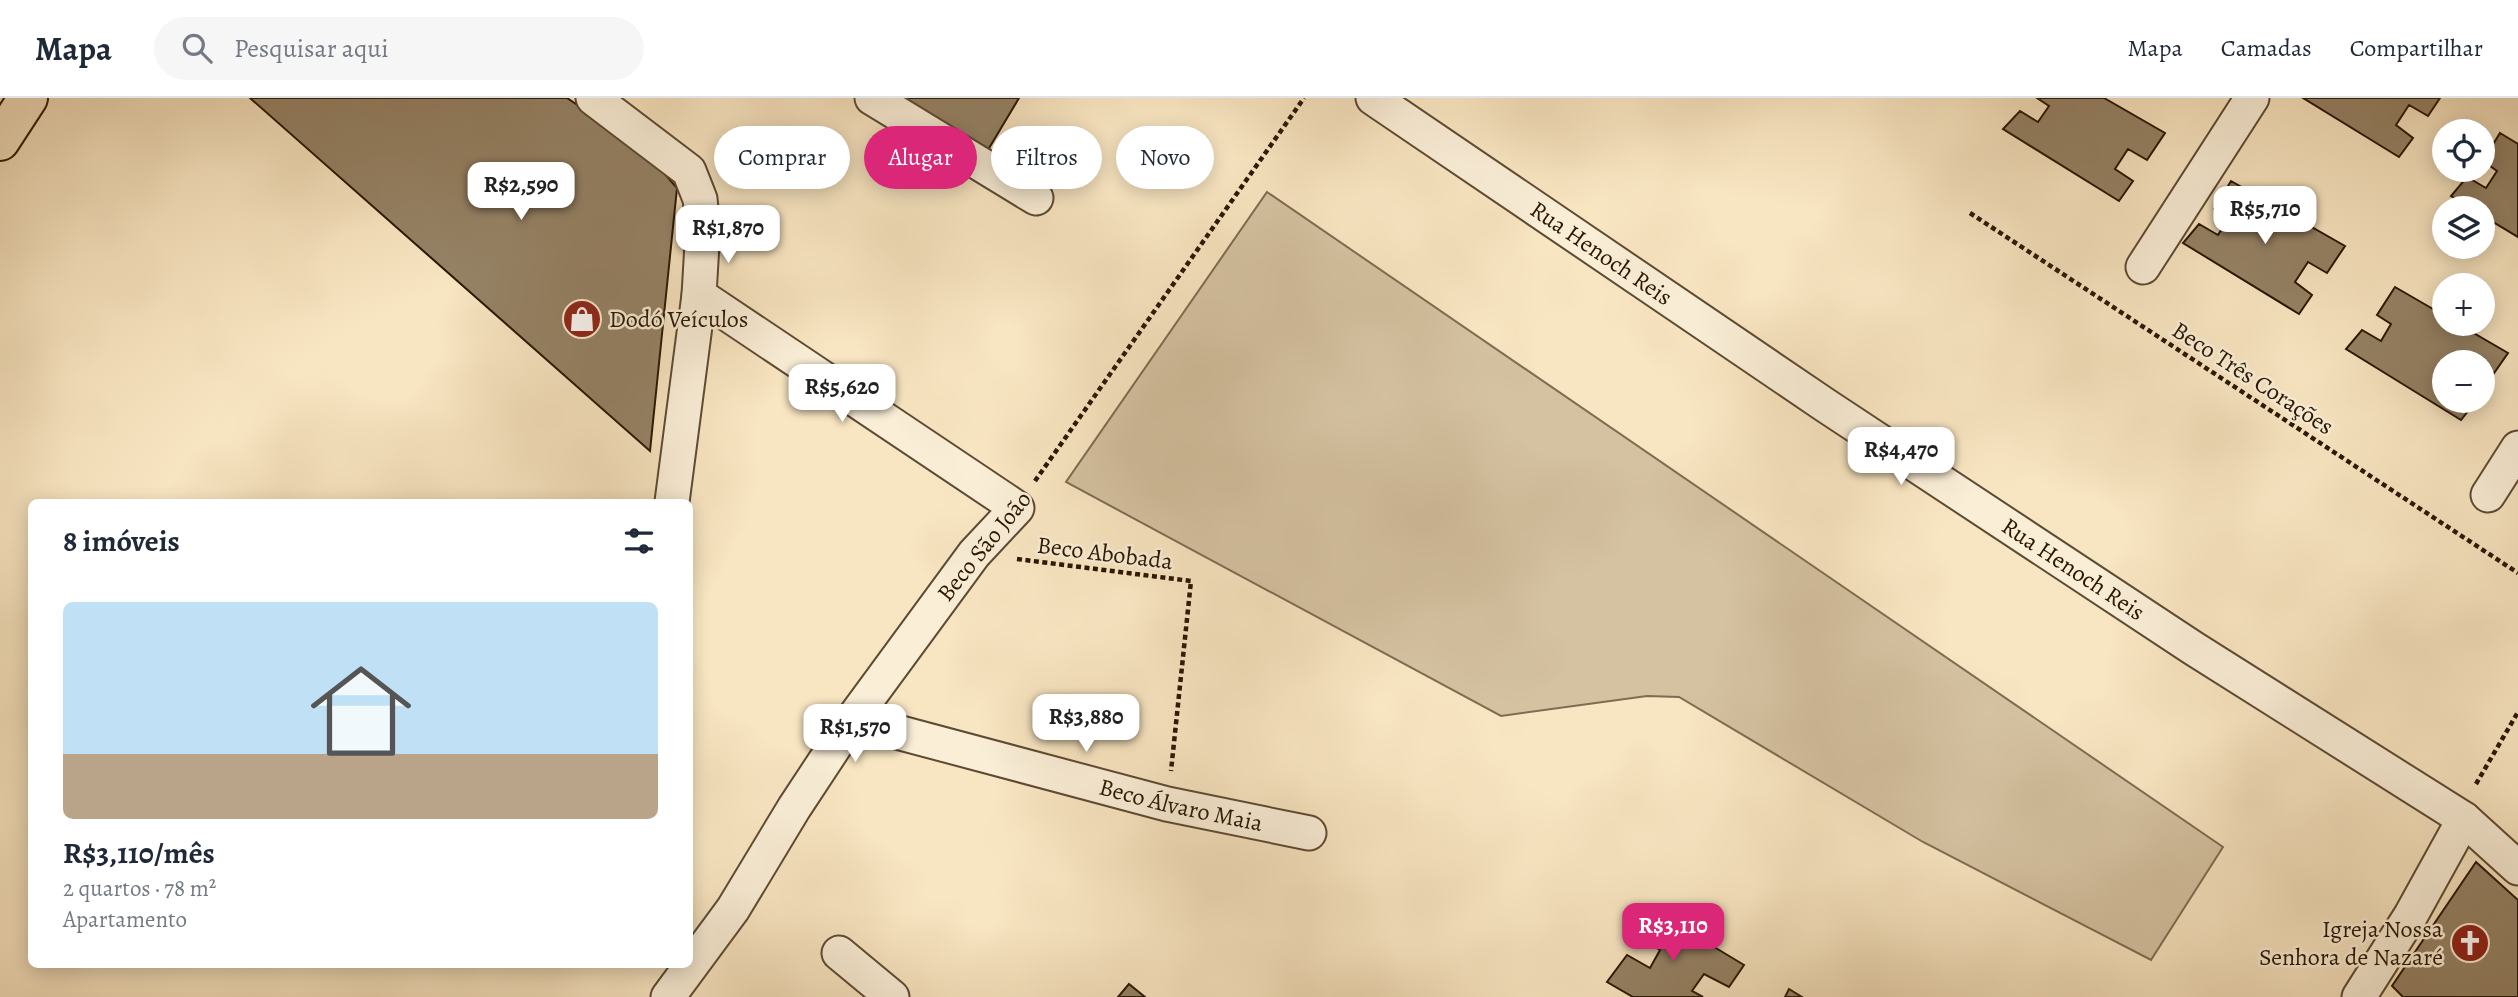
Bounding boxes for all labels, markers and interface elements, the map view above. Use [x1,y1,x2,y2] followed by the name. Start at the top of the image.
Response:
[154,17,644,80] search box
[35,26,112,71] text: Mapa
[178,29,216,67] icon: search
[234,31,389,66] text: Pesquisar aqui
[2128,32,2183,64] text: Mapa
[2221,32,2312,64] text: Camadas
[2350,32,2483,64] text: Compartilhar
[2432,119,2495,413] map controls
[2432,119,2495,182] button: locate
[714,126,850,189] chip: Comprar
[864,126,977,189] chip: Alugar
[991,126,1102,189] chip: Filtros
[1116,126,1214,189] chip: Novo
[456,162,586,222] pin: R$2,590
[484,169,558,200] text: R$2,590
[2200,186,2330,246] pin: R$5,710
[1524,193,1679,313] street label: Rua Henoch Reis
[2229,193,2301,224] text: R$5,710
[2432,196,2495,259] button: layers
[663,206,793,265] pin: R$1,870
[692,212,764,243] text: R$1,870
[2432,273,2495,336] button: +
[561,298,603,340] shop icon: Dodó Veículos
[609,303,748,335] place label: Dodó Veículos
[2166,314,2340,442] street label: Beco Três Corações
[2432,350,2495,413] button: −
[777,364,907,424] pin: R$5,620
[805,371,879,402] text: R$5,620
[1836,428,1966,487] pin: R$4,470
[1864,434,1938,465] text: R$4,470
[930,484,1038,608] street label: Beco São João
[1996,510,2151,628] street label: Rua Henoch Reis
[63,521,180,561] text: 8 imóveis
[620,522,658,560] icon: filters
[1035,529,1175,577] street label: Beco Abobada
[298,648,424,774] icon: home
[1021,694,1151,754] pin: R$3,880
[1048,701,1124,732] text: R$3,880
[790,704,920,764] pin: R$1,570
[819,711,891,742] text: R$1,570
[1096,771,1267,839] street label: Beco Álvaro Maia
[63,833,215,873] text: R$3,110/mês
[63,873,216,904] text: 2 quartos · 78 m²
[63,904,187,935] text: Apartamento
[1608,904,1738,963] pin: R$3,110
[1638,910,1708,941] text: R$3,110
[2259,913,2444,973] place label: Igreja Nossa Senhora de Nazaré
[2449,922,2491,964] church icon: Igreja Nossa Senhora de Nazaré

